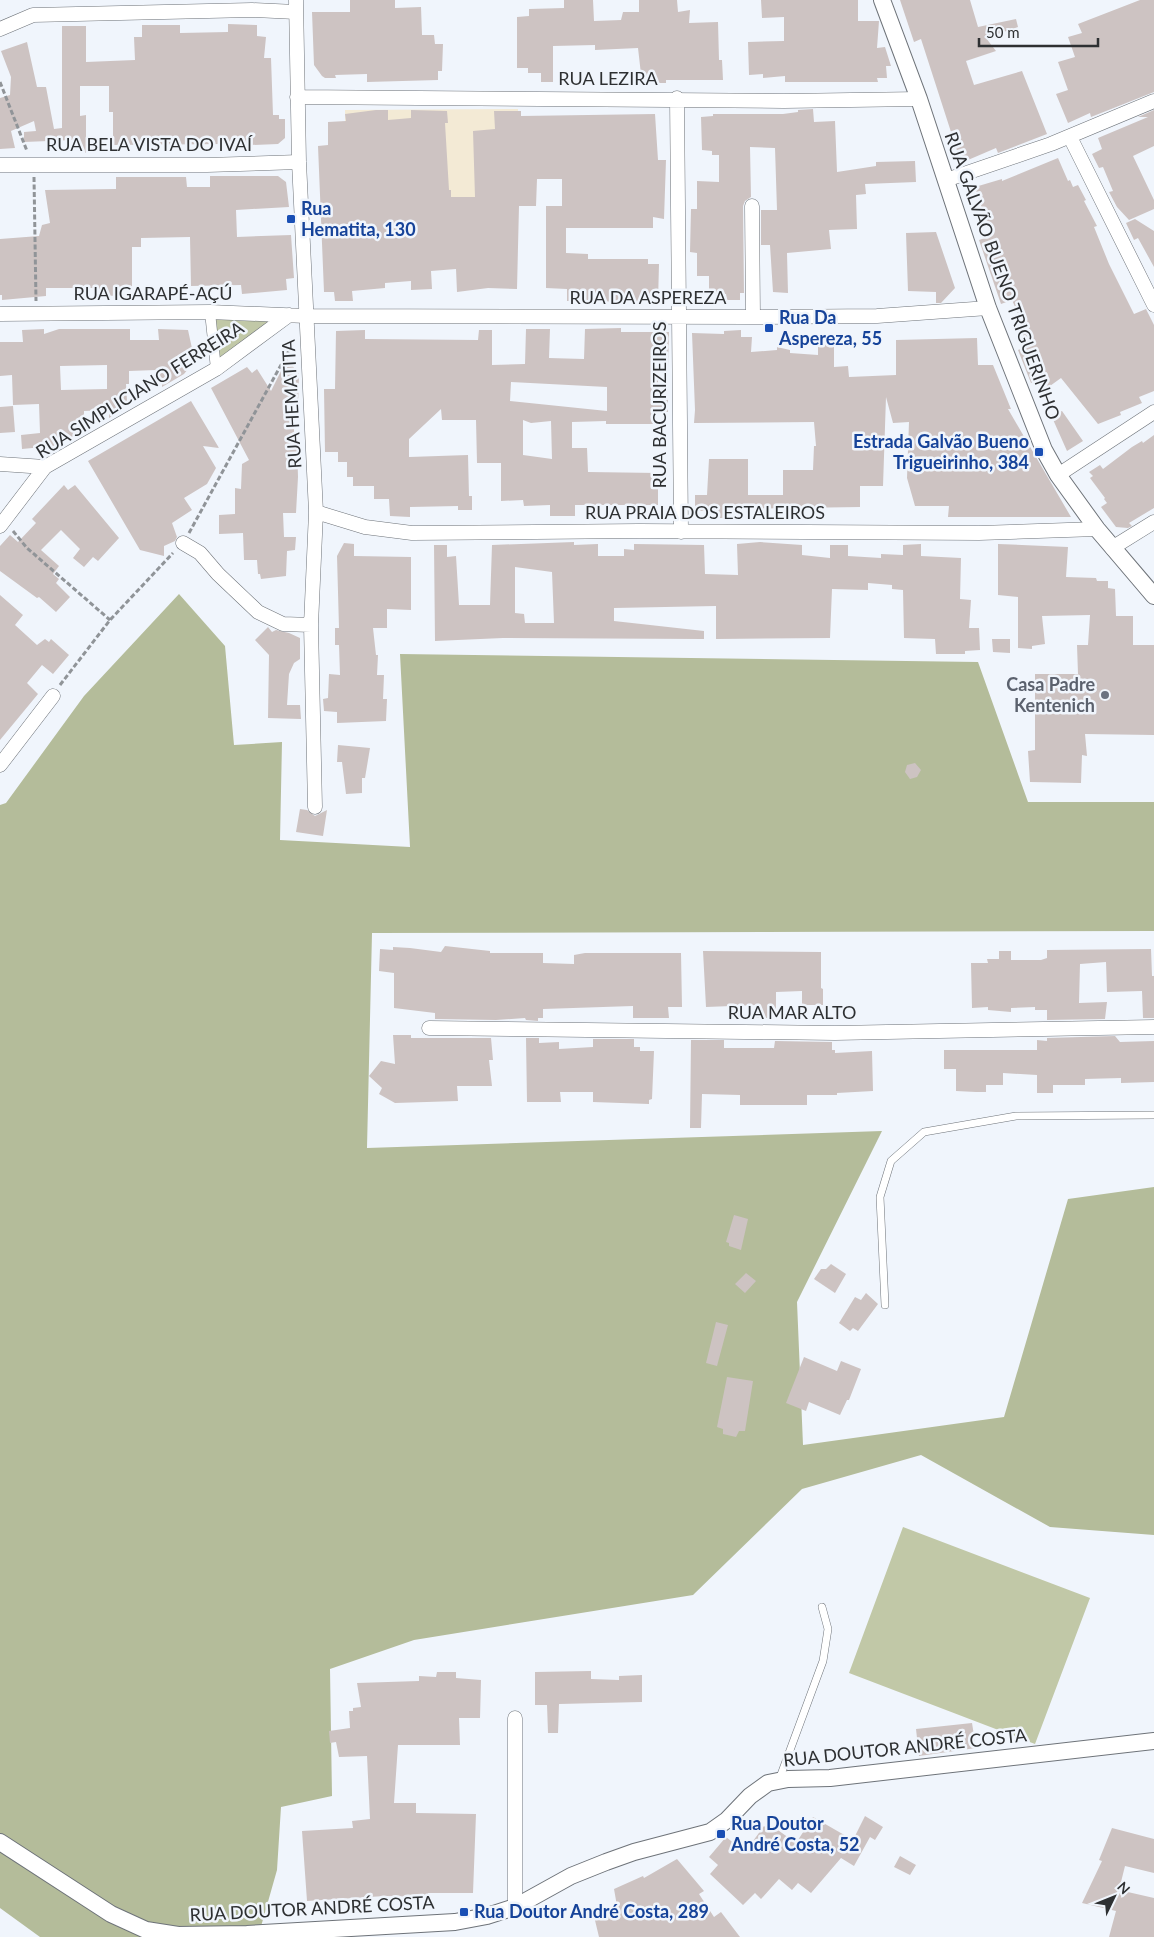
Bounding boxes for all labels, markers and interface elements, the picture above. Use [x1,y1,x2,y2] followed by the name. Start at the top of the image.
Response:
[979,15,1098,47] scale bar
[986,23,1020,41] text: 50 m
[558,67,658,89] street label: RUA LEZIRA
[940,129,1065,423] street label: RUA GALVÃO BUENO TRIGUERINHO
[46,133,253,155] street label: RUA BELA VISTA DO IVAÍ
[301,197,416,240] place label: Rua Hematita, 130
[285,213,297,225] marker: Rua Hematita, 130
[73,282,233,304] street label: RUA IGARAPÉ-AÇÚ
[569,286,727,308] street label: RUA DA ASPEREZA
[778,306,882,349] place label: Rua Da Aspereza, 55
[31,316,248,462] street label: RUA SIMPLICIANO FERREIRA
[648,322,670,488] street label: RUA BACURIZEIROS
[763,322,775,334] marker: Rua Da Aspereza, 55
[277,338,305,469] street label: RUA HEMATITA
[853,430,1029,473] place label: Estrada Galvão Bueno Trigueirinho, 384
[1033,446,1045,458] marker: Estrada Galvão Bueno Trigueirinho, 384
[585,501,825,523] street label: RUA PRAIA DOS ESTALEIROS
[1006,673,1095,716] place label: Casa Padre Kentenich
[1099,689,1111,701] marker: Casa Padre Kentenich
[728,1001,856,1023] street label: RUA MAR ALTO
[782,1723,1029,1771] street label: RUA DOUTOR ANDRÉ COSTA
[730,1812,860,1855] place label: Rua Doutor André Costa, 52
[715,1828,727,1840] marker: Rua Doutor André Costa, 52
[1089,1872,1139,1922] north arrow
[1114,1878,1134,1898] text: N
[189,1891,436,1925] street label: RUA DOUTOR ANDRÉ COSTA
[474,1900,709,1922] place label: Rua Doutor André Costa, 289
[458,1906,470,1918] marker: Rua Doutor André Costa, 289

